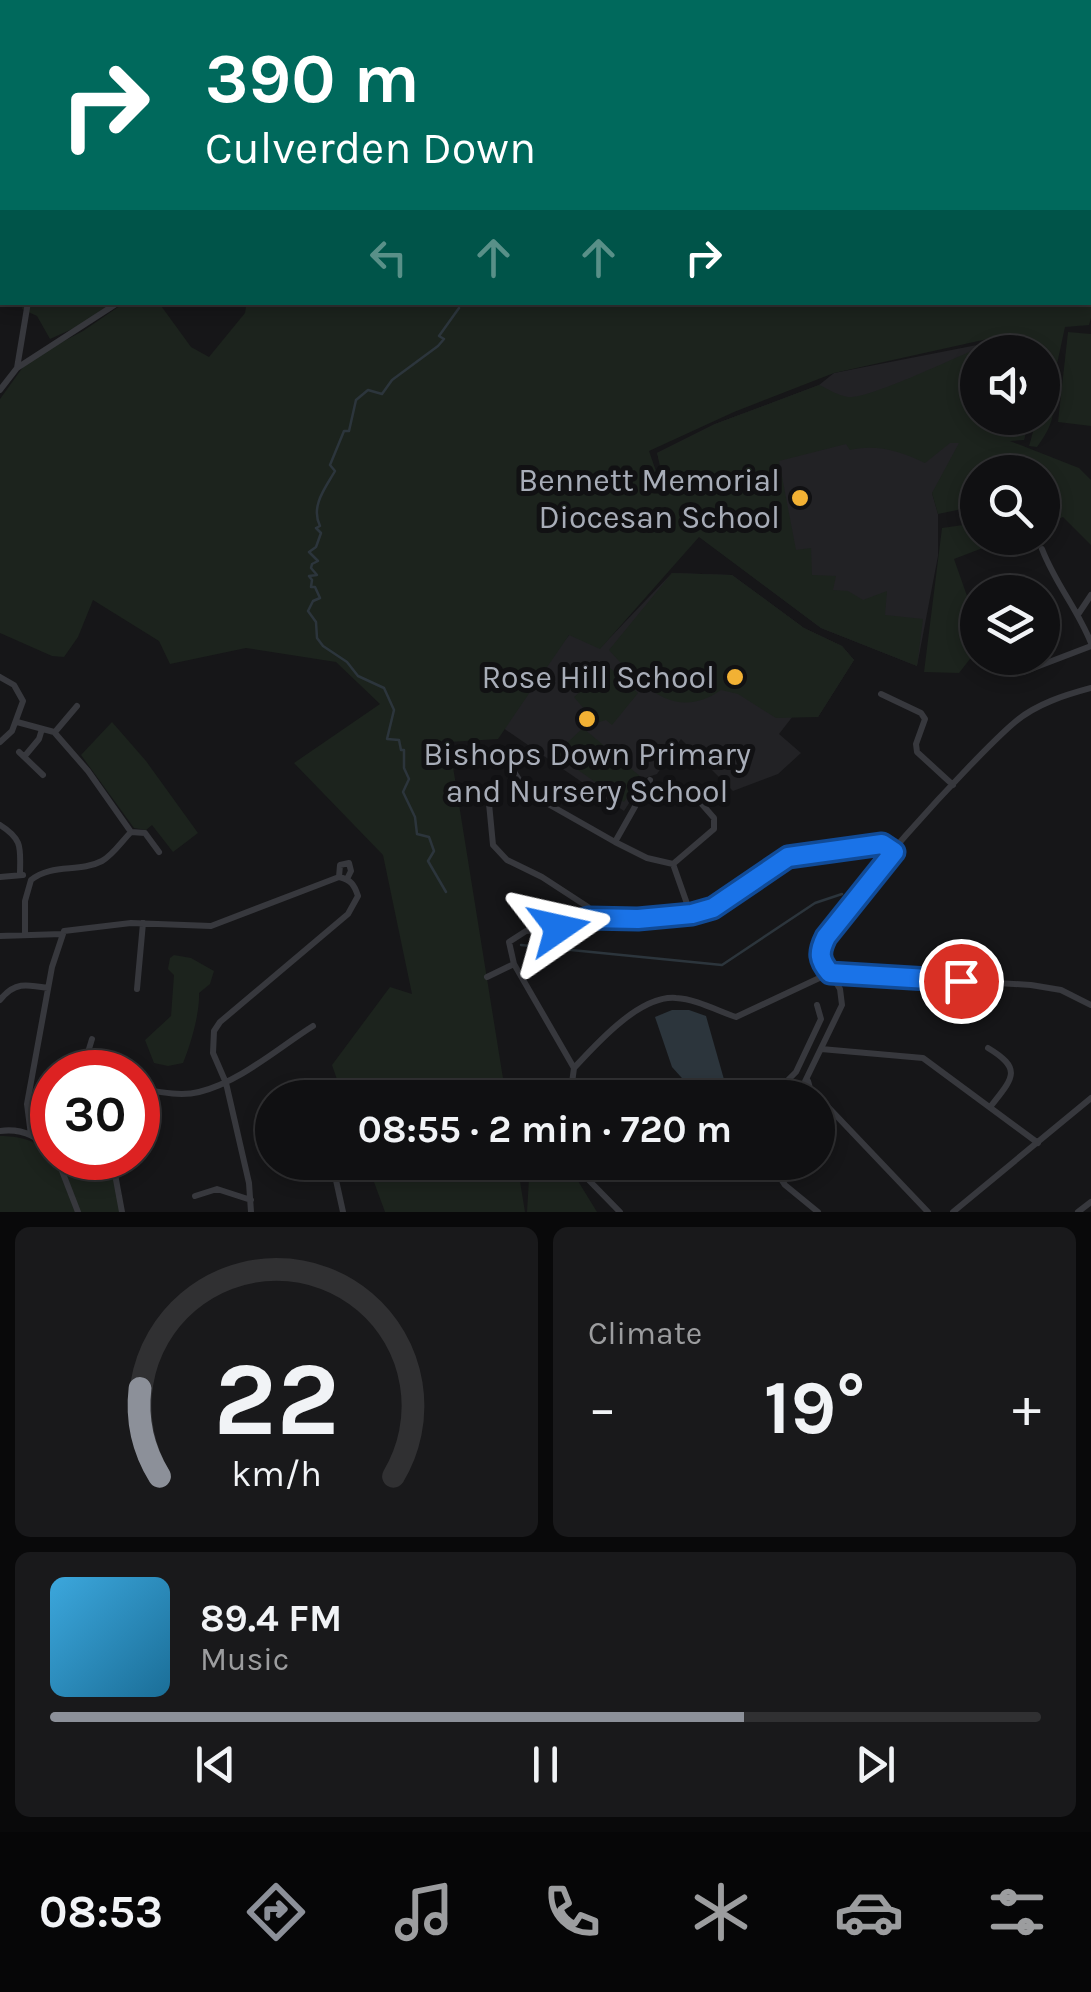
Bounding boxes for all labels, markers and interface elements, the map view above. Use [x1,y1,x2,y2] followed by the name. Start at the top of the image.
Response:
[205,38,420,120] text: 390 m
[40,40,170,170] icon: right
[205,122,536,174] text: Culverden Down
[361,230,416,285] icon: left
[466,230,521,285] icon: ahead
[571,230,626,285] icon: ahead
[676,230,731,285] icon: right
[960,335,1060,675] map controls
[960,335,1060,435] button: sound
[960,455,1060,555] button: search
[518,462,780,536] place label: Bennett Memorial Diocesan School
[789,487,811,509] marker: Bennett Memorial Diocesan School
[960,575,1060,675] button: layers
[482,659,715,696] place label: Rose Hill School
[724,666,746,688] marker: Rose Hill School
[576,708,598,730] marker: Bishops Down Primary and Nursery School
[423,736,751,810] place label: Bishops Down Primary and Nursery School
[507,876,611,980] position arrow
[919,939,1004,1024] pin
[934,954,989,1009] icon: arrive
[30,1050,160,1180] speed limit sign: 30
[358,1107,732,1152] text: 08:55 · 2 min · 720 m
[588,1315,702,1352] text: Climate
[214,1339,339,1460] text: 22
[764,1364,865,1452] text: 19°
[588,1376,617,1440] text: −
[1012,1376,1041,1440] text: +
[231,1453,322,1495] text: km/h
[200,1596,342,1641] text: 89.4 FM
[200,1641,289,1678] text: Music
[188,1737,243,1792] icon: previous
[518,1737,573,1792] icon: pause
[848,1737,903,1792] icon: next
[241,1877,311,1947] icon: directions
[389,1877,459,1947] icon: music
[537,1877,607,1947] icon: phone
[686,1877,756,1947] icon: climate
[834,1877,904,1947] icon: car
[982,1877,1052,1947] icon: filters
[39,1886,163,1938] text: 08:53

